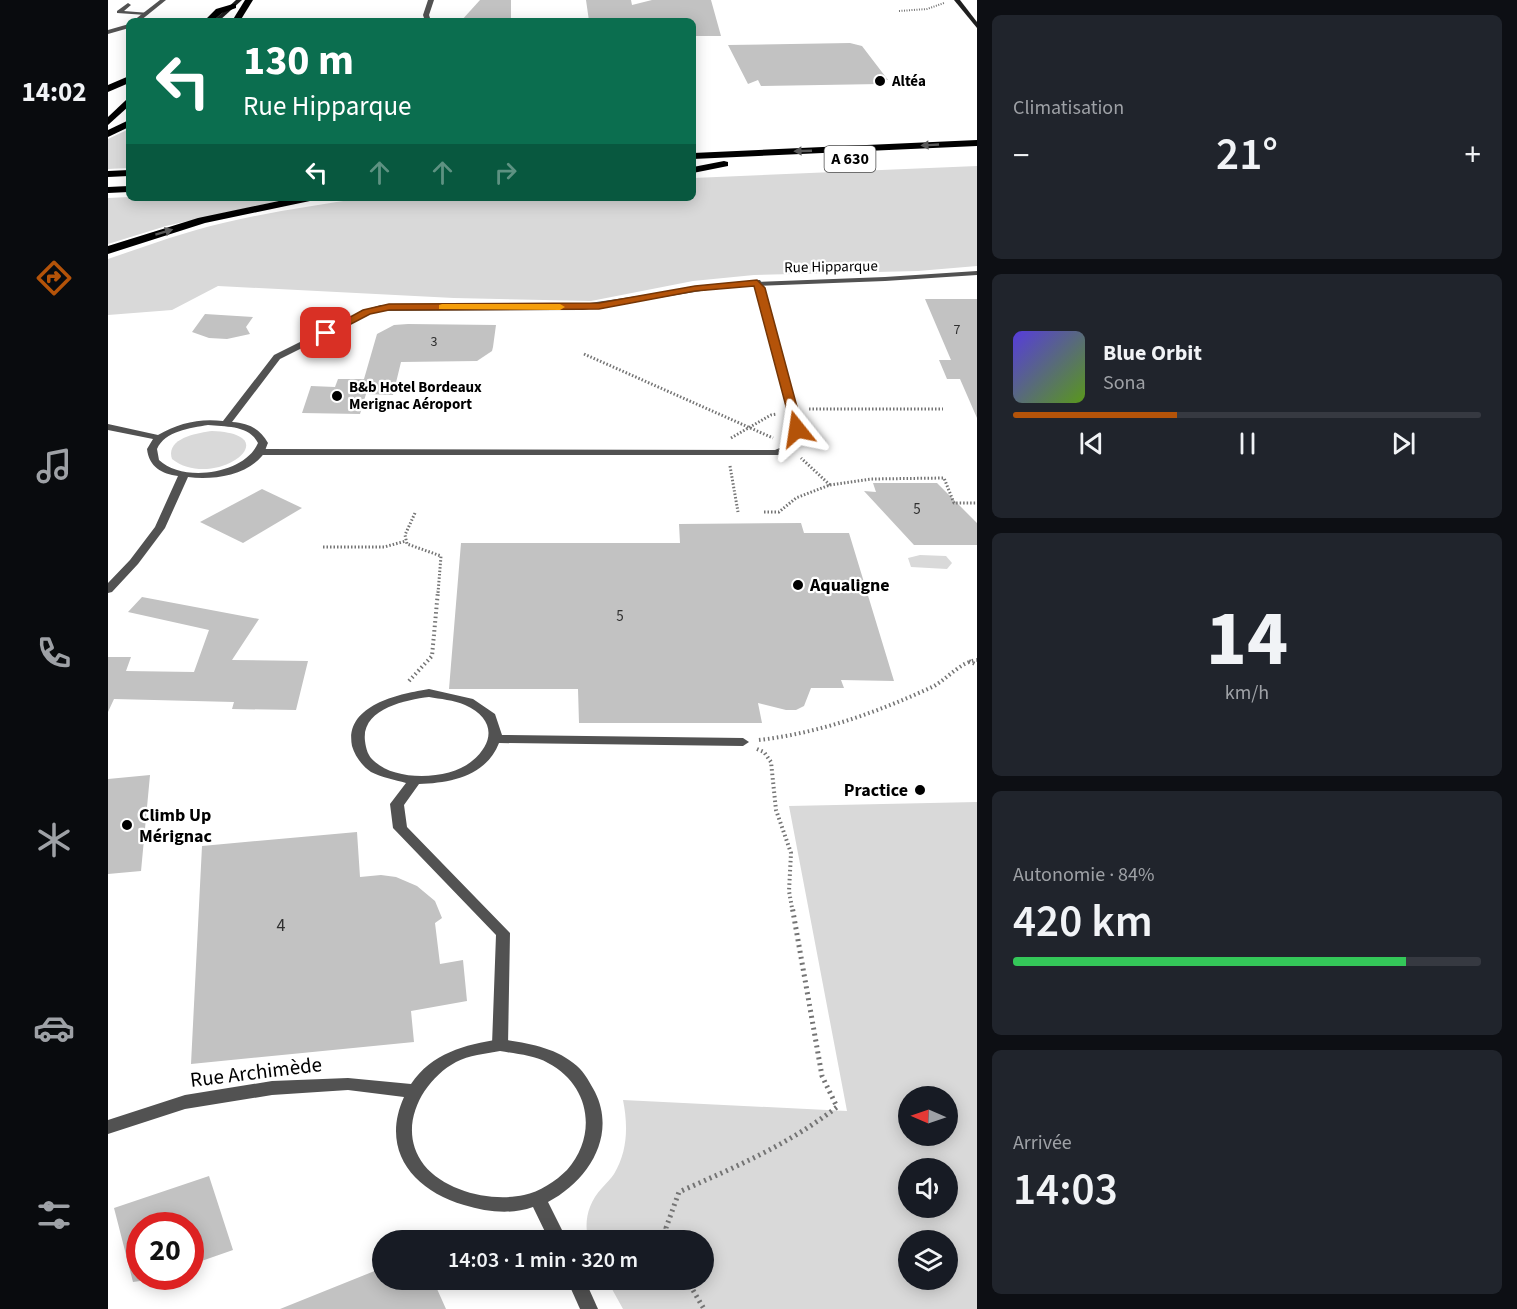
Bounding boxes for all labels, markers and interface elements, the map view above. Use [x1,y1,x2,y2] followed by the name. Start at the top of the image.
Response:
[243,31,354,91] text: 130 m
[144,42,222,120] icon: left
[891,71,926,92] place label: Altéa
[21,73,87,112] text: 14:02
[873,74,887,88] marker: Altéa
[243,87,411,126] text: Rue Hipparque
[1013,94,1124,122] text: Climatisation
[1216,123,1278,187] text: 21°
[1013,132,1029,179] text: −
[1465,132,1481,179] text: +
[920,141,939,150] one-way arrow
[794,146,813,155] one-way arrow
[824,146,876,172] road number: A 630
[300,156,333,189] icon: left
[363,156,396,189] icon: ahead
[426,156,459,189] icon: ahead
[489,156,522,189] icon: right
[155,227,173,236] one-way arrow
[784,256,878,278] street label: Rue Hipparque
[33,257,75,299] icon: directions
[300,307,351,358] pin
[309,316,342,349] icon: arrive
[954,320,961,340] house number: 7
[431,332,438,352] house number: 3
[1103,337,1202,369] text: Blue Orbit
[1103,369,1146,397] text: Sona
[349,377,482,415] place label: B&b Hotel Bordeaux Merignac Aéroport
[330,389,344,403] marker: B&b Hotel Bordeaux Merignac Aéroport
[765,397,829,461] position arrow
[1075,427,1108,460] icon: previous
[1231,427,1264,460] icon: pause
[1387,427,1420,460] icon: next
[33,445,75,487] icon: music
[913,499,921,520] house number: 5
[809,573,890,598] place label: Aqualigne
[791,578,805,592] marker: Aqualigne
[1206,584,1288,695] text: 14
[616,606,624,627] house number: 5
[33,632,75,674] icon: phone
[1225,679,1269,707] text: km/h
[844,778,908,803] place label: Practice
[913,783,927,797] marker: Practice
[139,803,213,849] place label: Climb Up Mérignac
[120,818,134,832] marker: Climb Up Mérignac
[33,819,75,861] icon: climate
[1013,861,1154,889] text: Autonomie · 84%
[1013,890,1153,954] text: 420 km
[277,913,286,938] house number: 4
[33,1007,75,1049] icon: car
[188,1049,324,1095] street label: Rue Archimède
[898,1086,958,1146] north arrow
[898,1086,958,1290] map controls
[1013,1129,1072,1157] text: Arrivée
[898,1158,958,1218] button: sound
[1013,1158,1118,1222] text: 14:03
[33,1194,75,1236] icon: filters
[126,1212,204,1290] speed limit sign: 20
[898,1230,958,1290] button: layers
[448,1244,638,1276] text: 14:03 · 1 min · 320 m

